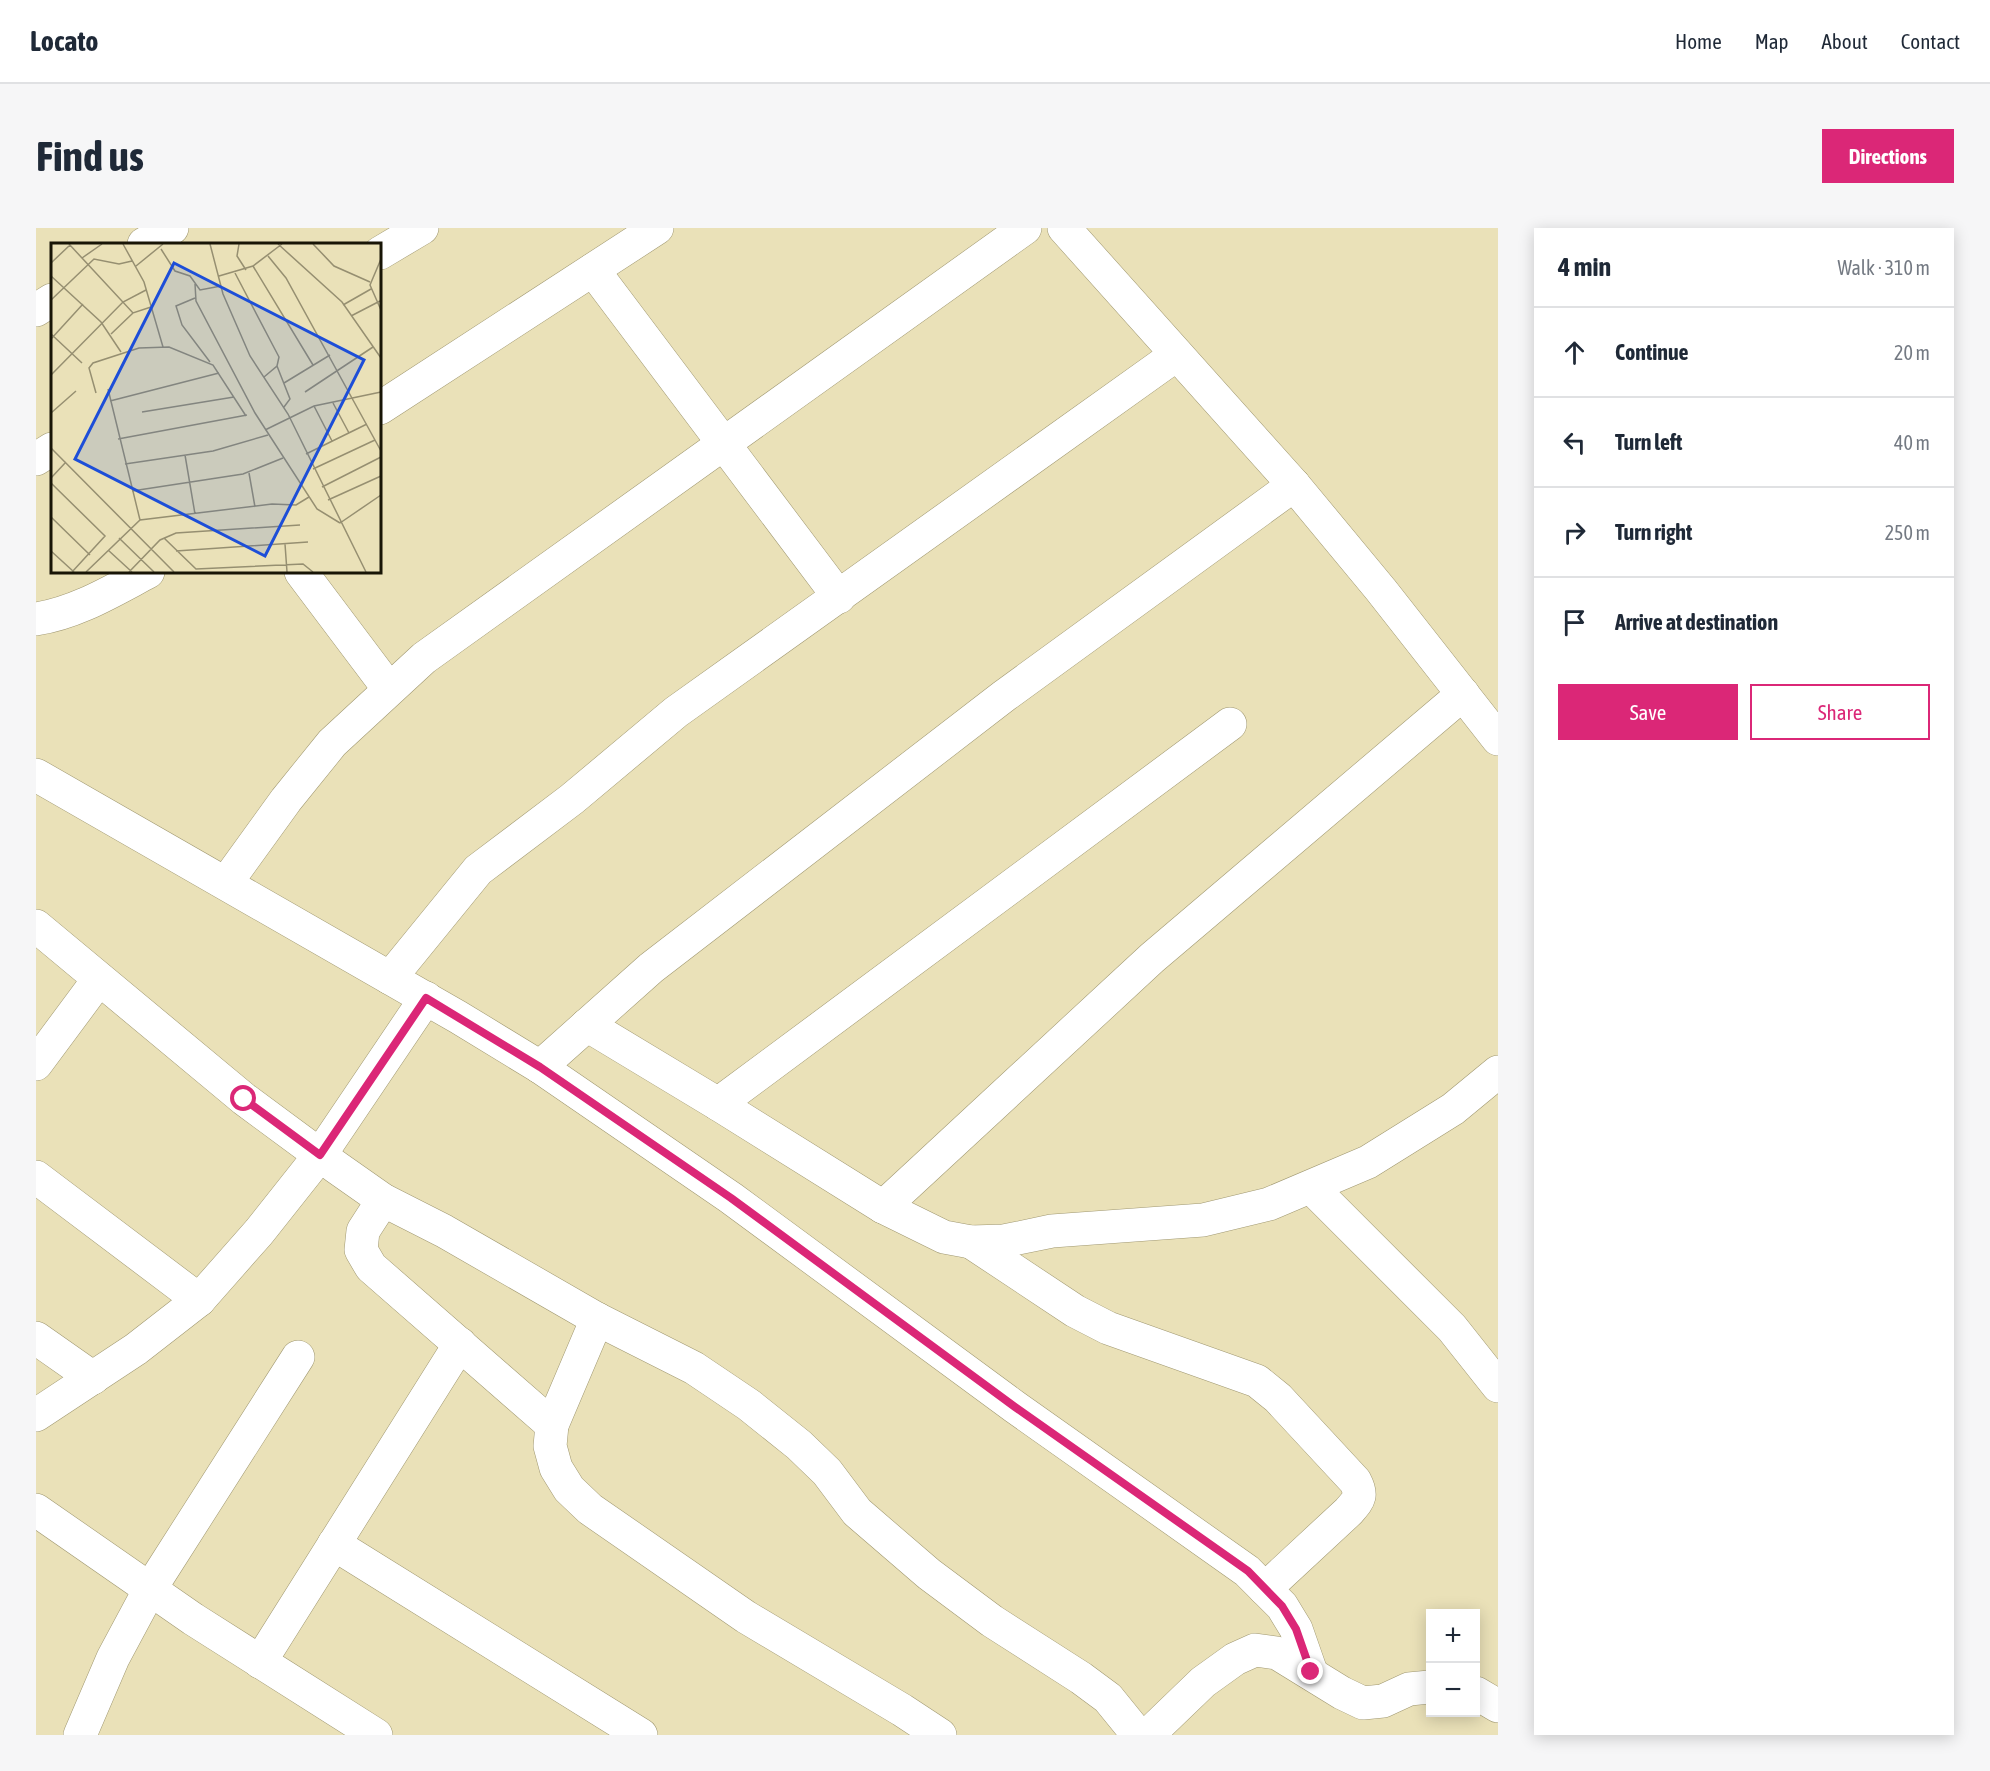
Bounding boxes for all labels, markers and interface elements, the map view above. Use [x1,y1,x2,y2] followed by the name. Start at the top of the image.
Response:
[30,25,98,57] text: Locato
[1675,29,1722,53] text: Home
[1755,29,1789,53] text: Map
[1822,29,1868,53] text: About
[1901,29,1960,53] text: Contact
[1822,129,1954,183] button: Directions
[36,132,144,180] text: Find us
[51,243,381,573] inset map
[1558,252,1611,282] text: 4 min
[1838,256,1930,279] text: Walk · 310 m
[1558,336,1591,369] icon: ahead
[1615,339,1689,365] text: Continue
[1894,341,1930,364] text: 20 m
[1558,426,1591,459] icon: left
[1615,429,1682,455] text: Turn left
[1894,431,1930,454] text: 40 m
[1558,516,1591,549] icon: right
[1615,519,1692,545] text: Turn right
[1885,521,1930,544] text: 250 m
[1558,606,1591,639] icon: arrive
[1615,609,1778,635] text: Arrive at destination
[1558,684,1738,740] button: Save
[1750,684,1930,740] button: Share
[230,1085,256,1111] route start
[1426,1609,1480,1717] map controls
[1426,1609,1480,1663] button: +
[1297,1658,1323,1684] route end
[1426,1663,1480,1717] button: −

